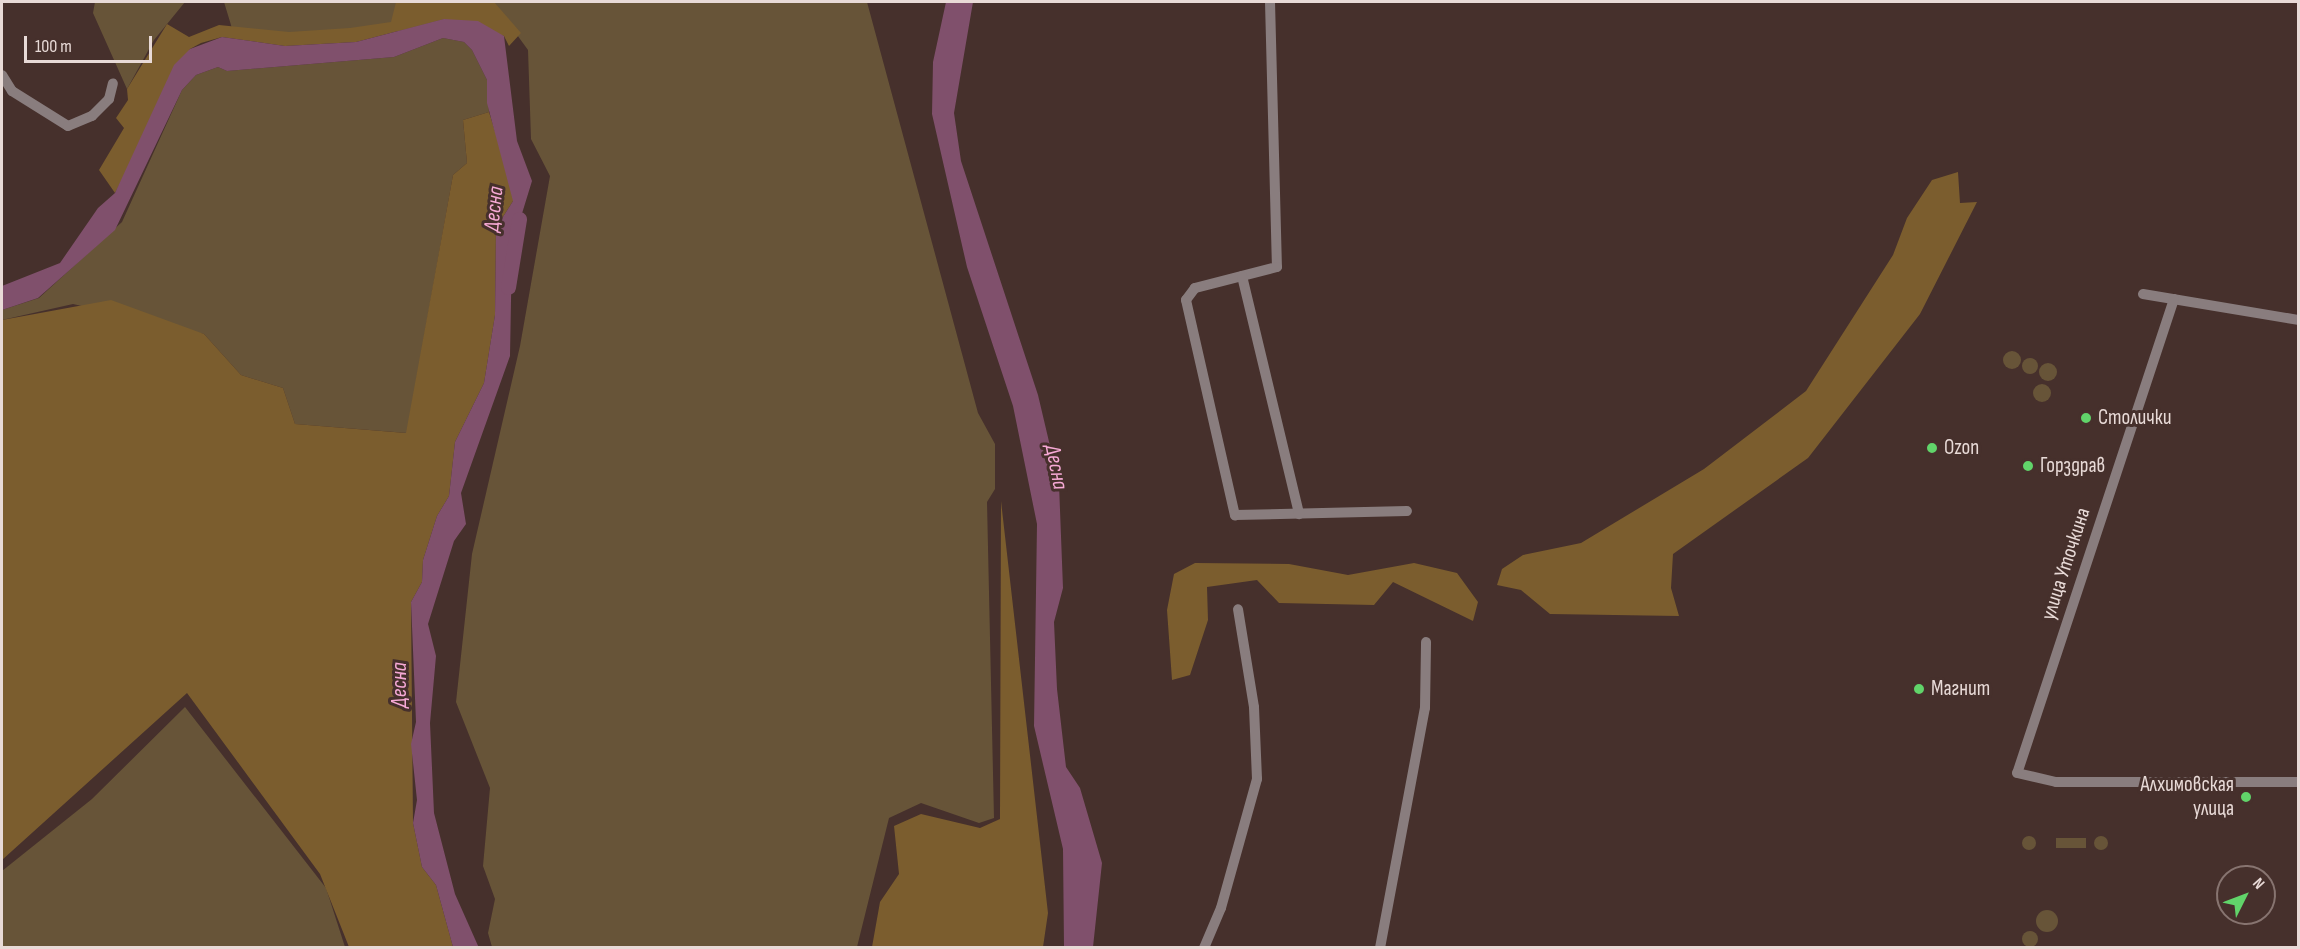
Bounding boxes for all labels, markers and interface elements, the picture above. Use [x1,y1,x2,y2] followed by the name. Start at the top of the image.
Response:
[27,24,154,62] scale bar
[35,36,72,57] text: 100 m
[478,185,510,233] water label: Десна
[2098,405,2171,431] place label: Столички
[2079,411,2093,425] marker: Столички
[1944,435,1979,461] place label: Ozon
[1925,441,1939,455] marker: Ozon
[1039,442,1073,492] water label: Десна
[2040,453,2105,479] place label: Горздрав
[2021,459,2035,473] marker: Горздрав
[2036,505,2096,623] street label: улица Уточкина
[387,662,413,708] water label: Десна
[1931,676,1990,702] place label: Магнит
[1912,682,1926,696] marker: Магнит
[2140,772,2234,822] place label: Алхимовская улица
[2239,790,2253,804] marker: Алхимовская улица
[2216,865,2276,925] north arrow
[2248,874,2268,893] text: N

